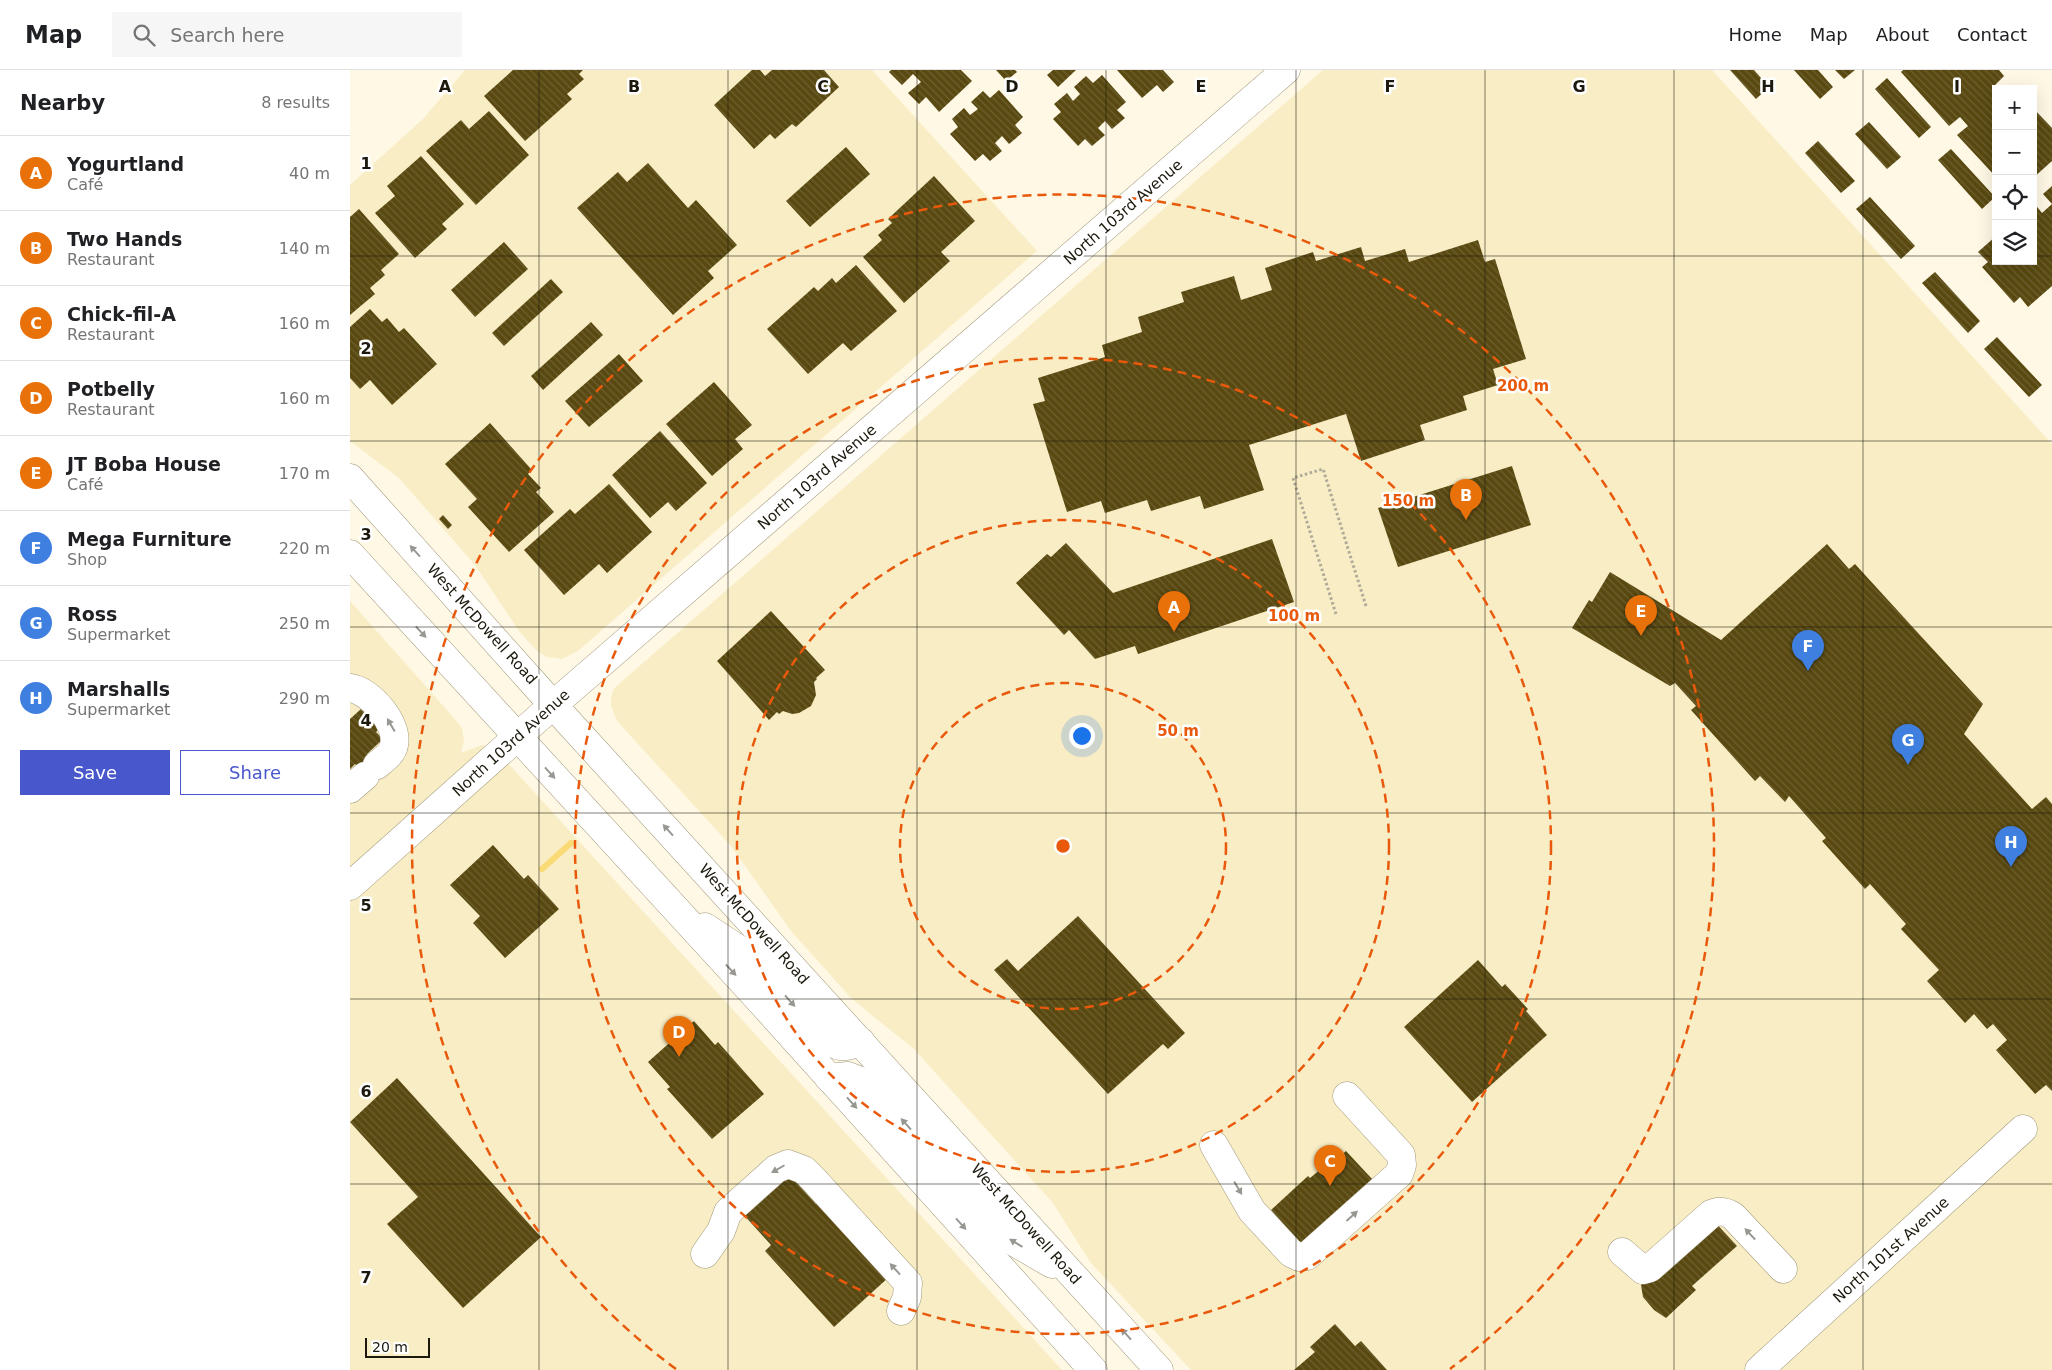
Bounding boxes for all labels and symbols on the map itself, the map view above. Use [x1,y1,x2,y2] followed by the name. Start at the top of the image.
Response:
[439,77,452,96] text: A
[628,77,640,96] text: B
[817,77,829,96] text: C
[1005,77,1019,96] text: D
[1196,77,1206,96] text: E
[1385,77,1395,96] text: F
[1572,77,1586,96] text: G
[1761,77,1775,96] text: H
[1954,77,1960,96] text: I
[360,154,372,173] text: 1
[1060,156,1186,268] street label: North 103rd Avenue
[360,339,372,358] text: 2
[1497,377,1549,395] text: 200 m
[754,421,880,533] street label: North 103rd Avenue
[1450,479,1482,520] pin: B
[1382,492,1434,510] text: 150 m
[360,525,372,544] text: 3
[409,545,421,557] one-way arrow
[423,560,541,688] street label: West McDowell Road
[1158,591,1190,632] pin: A
[1625,595,1657,636] pin: E
[1268,607,1320,625] text: 100 m
[415,626,427,638] one-way arrow
[1792,630,1824,671] pin: F
[449,686,573,800] street label: North 103rd Avenue
[360,711,372,730] text: 4
[386,718,395,731] one-way arrow
[1157,722,1199,740] text: 50 m
[1069,723,1095,749] your location
[1892,724,1924,765] pin: G
[544,766,556,778] one-way arrow
[662,825,674,837] one-way arrow
[1995,826,2027,867] pin: H
[1054,837,1072,855] centre of rings
[695,860,813,988] street label: West McDowell Road
[360,896,372,915] text: 5
[725,963,737,975] one-way arrow
[784,994,796,1006] one-way arrow
[663,1016,695,1057] pin: D
[360,1082,372,1101] text: 6
[846,1097,858,1109] one-way arrow
[900,1117,911,1130] one-way arrow
[1314,1145,1346,1186] pin: C
[967,1160,1085,1288] street label: West McDowell Road
[771,1165,784,1174] one-way arrow
[1233,1181,1242,1194] one-way arrow
[1829,1193,1953,1307] street label: North 101st Avenue
[1346,1210,1358,1222] one-way arrow
[955,1217,967,1229] one-way arrow
[1744,1228,1756,1240] one-way arrow
[1009,1238,1022,1247] one-way arrow
[889,1262,900,1275] one-way arrow
[360,1268,372,1287] text: 7
[1120,1328,1132,1340] one-way arrow
[365,1335,430,1358] scale bar

